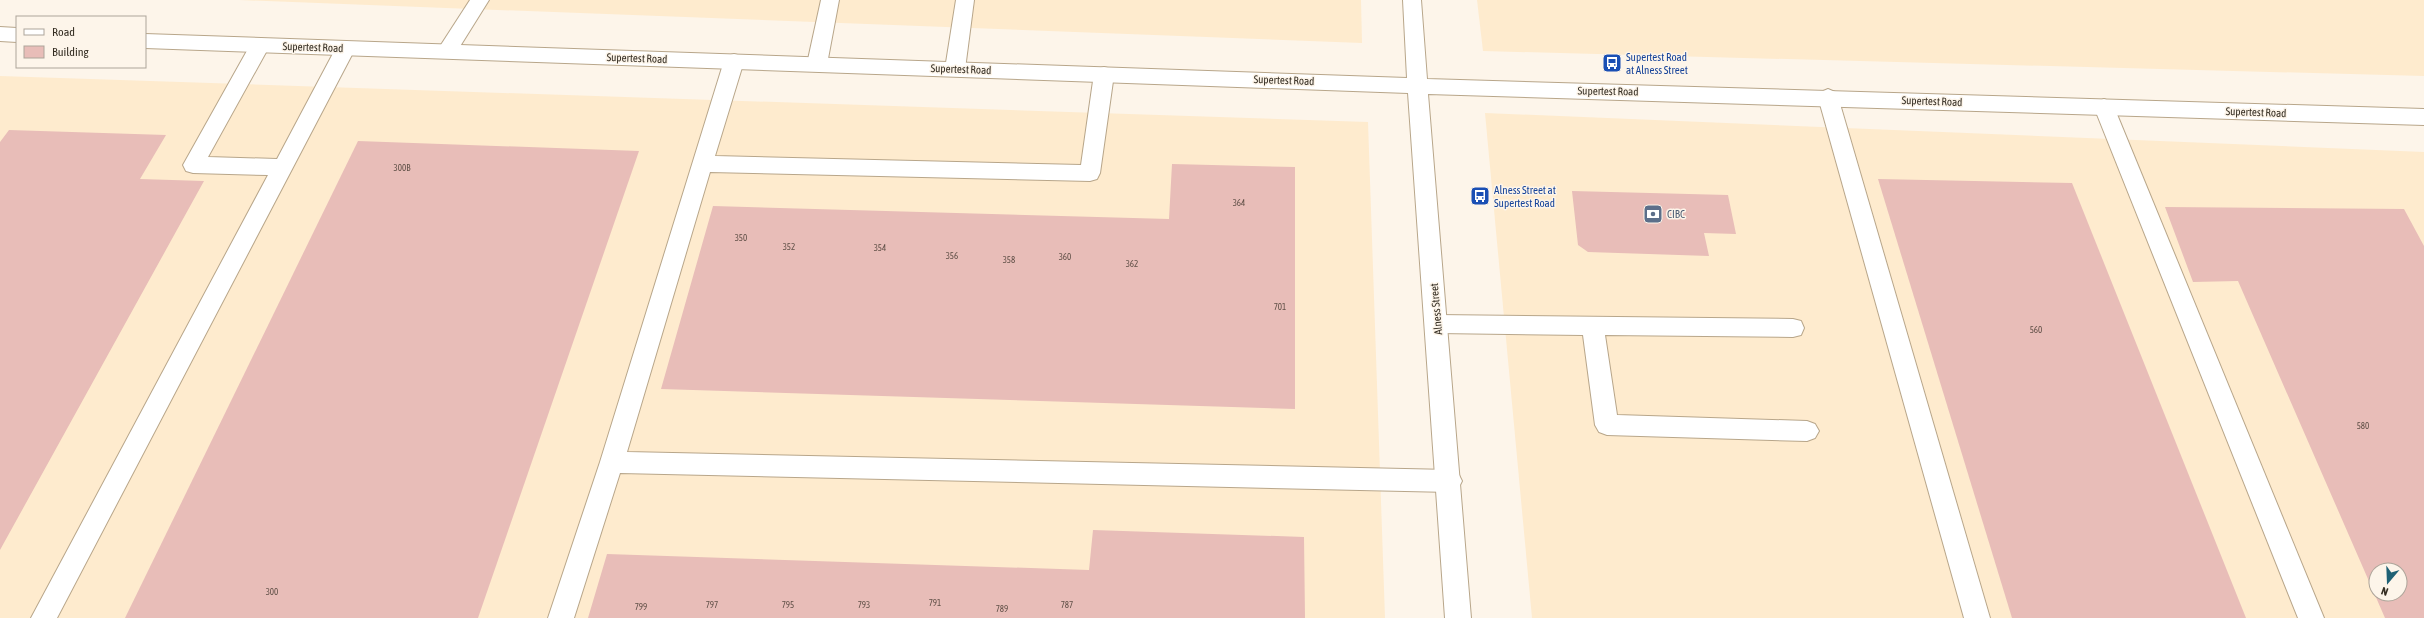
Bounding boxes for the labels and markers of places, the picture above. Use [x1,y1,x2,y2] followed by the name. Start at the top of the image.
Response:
[1626,51,1688,76] place label: Supertest Road at Alness Street
[1601,52,1623,74] bus stop icon: Supertest Road at Alness Street
[1494,184,1556,209] place label: Alness Street at Supertest Road
[1469,185,1491,207] bus stop icon: Alness Street at Supertest Road
[1642,203,1664,225] bank icon: CIBC
[1667,208,1685,220] place label: CIBC

